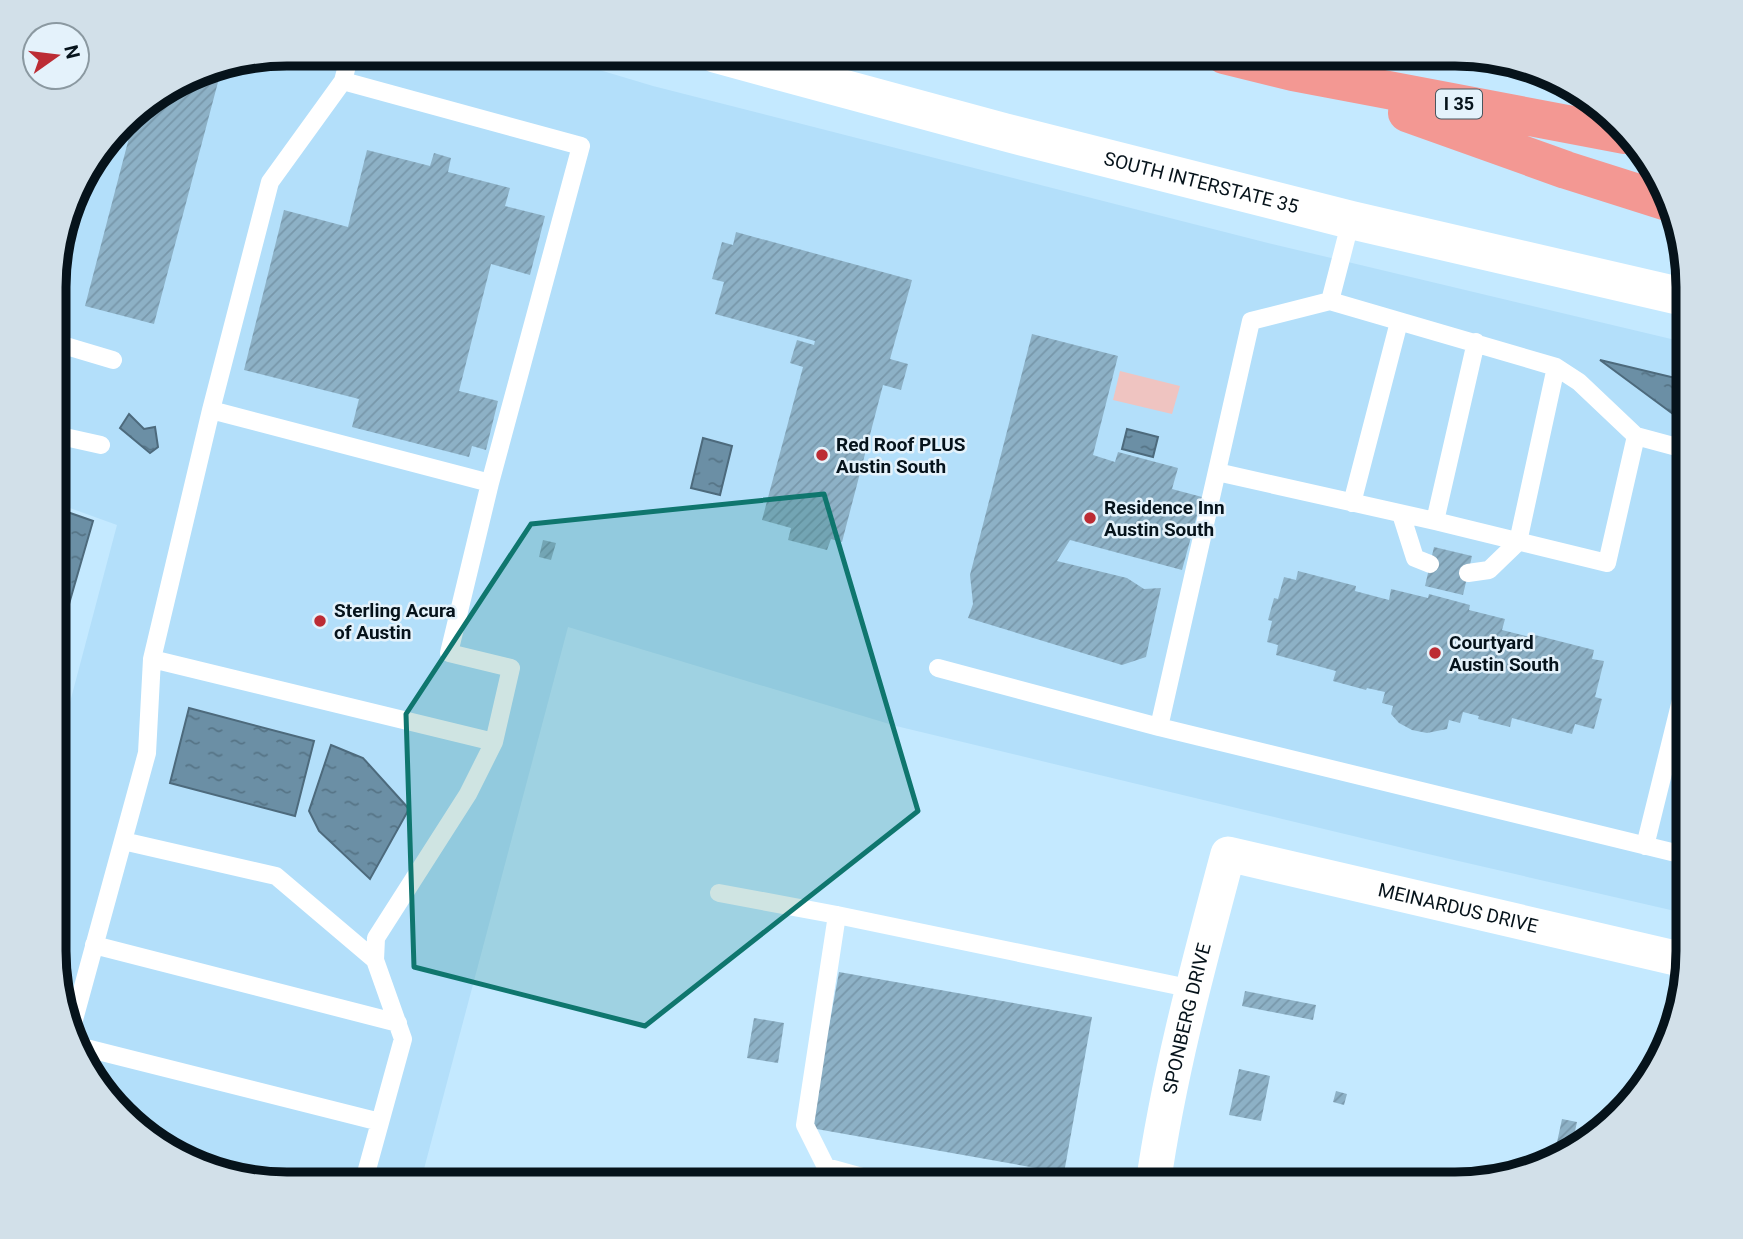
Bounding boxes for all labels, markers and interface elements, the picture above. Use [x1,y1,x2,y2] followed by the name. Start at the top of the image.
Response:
[21,21,91,91] north arrow
[59,43,85,61] text: N
[1436,90,1482,119] road number: I 35
[1101,147,1301,218] street label: SOUTH INTERSTATE 35
[836,433,966,478] place label: Red Roof PLUS Austin South
[814,447,830,463] marker: Red Roof PLUS Austin South
[1104,496,1225,541] place label: Residence Inn Austin South
[1082,510,1098,526] marker: Residence Inn Austin South
[334,599,456,644] place label: Sterling Acura of Austin
[312,613,328,629] marker: Sterling Acura of Austin
[1449,631,1559,676] place label: Courtyard Austin South
[1427,645,1443,661] marker: Courtyard Austin South
[1376,878,1541,938] street label: MEINARDUS DRIVE
[1158,940,1216,1096] street label: SPONBERG DRIVE

